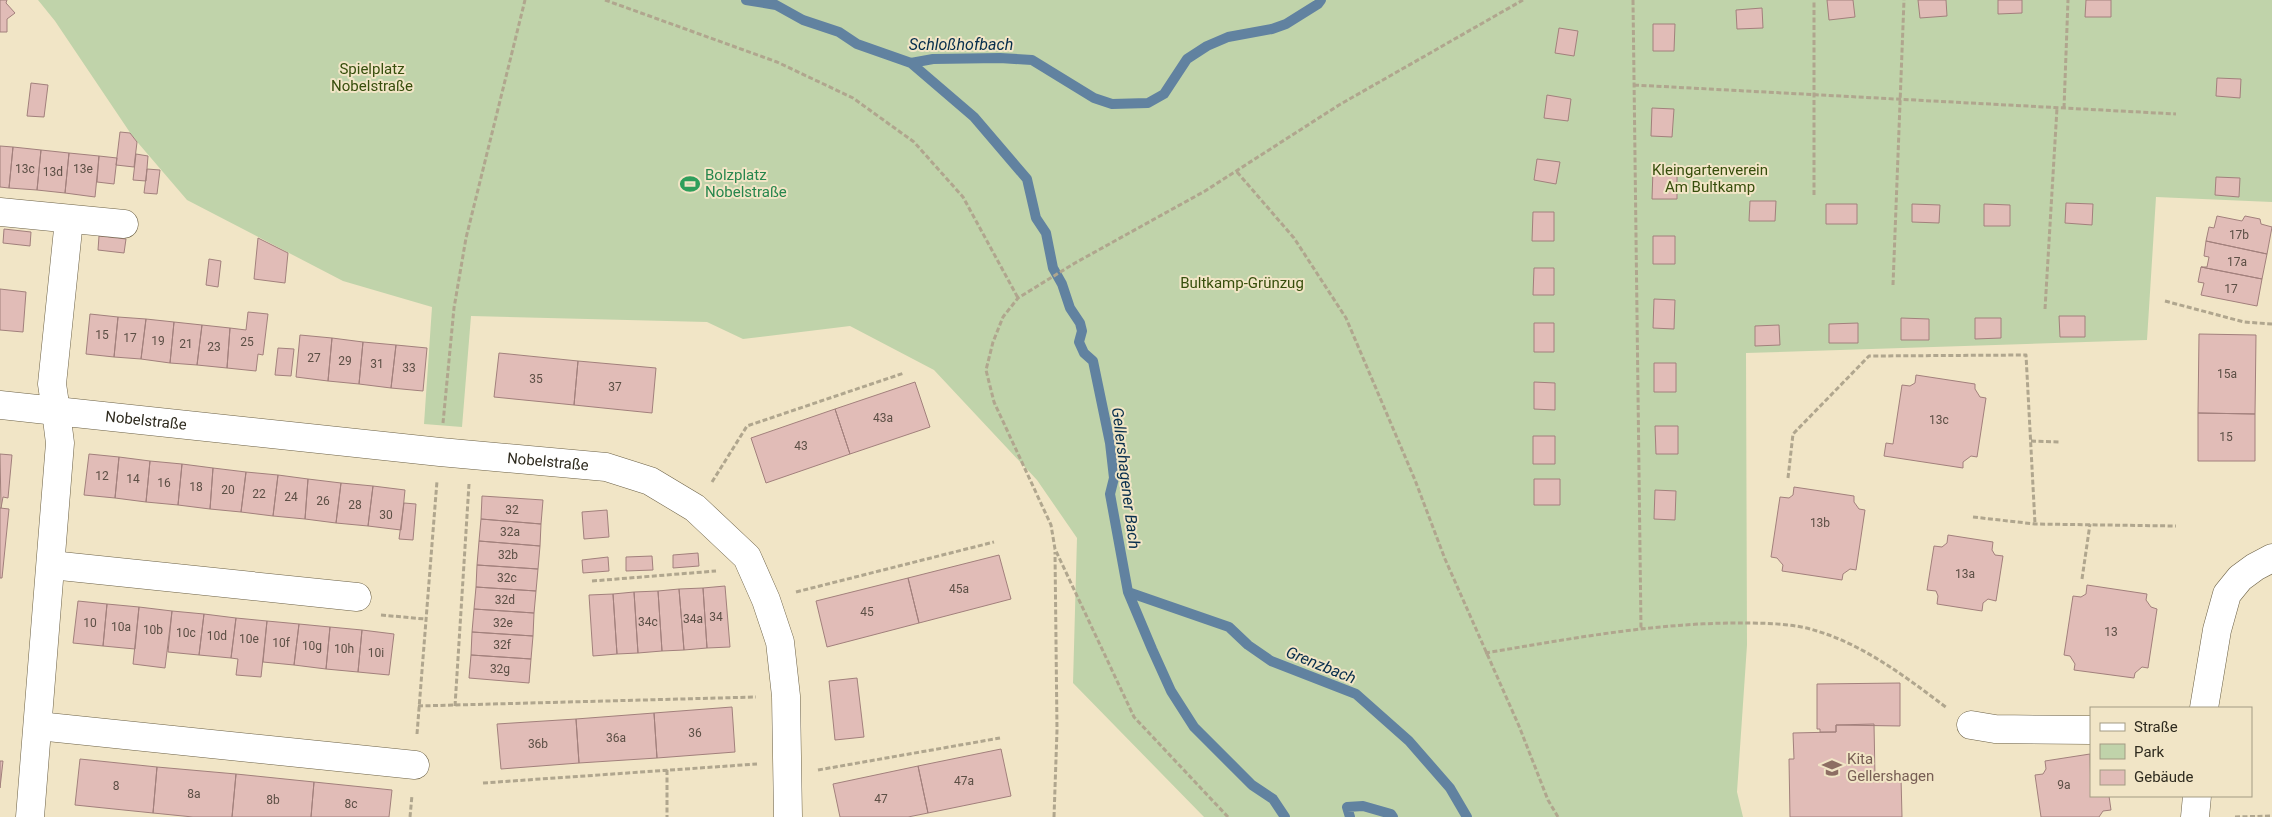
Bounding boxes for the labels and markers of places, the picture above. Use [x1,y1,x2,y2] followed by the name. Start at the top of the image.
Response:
[705,166,787,201] place label: Bolzplatz Nobelstraße
[679,173,701,195] sports icon: Bolzplatz Nobelstraße
[1847,750,1934,785] place label: Kita Gellershagen
[1821,757,1843,779] school or university icon: Kita Gellershagen

